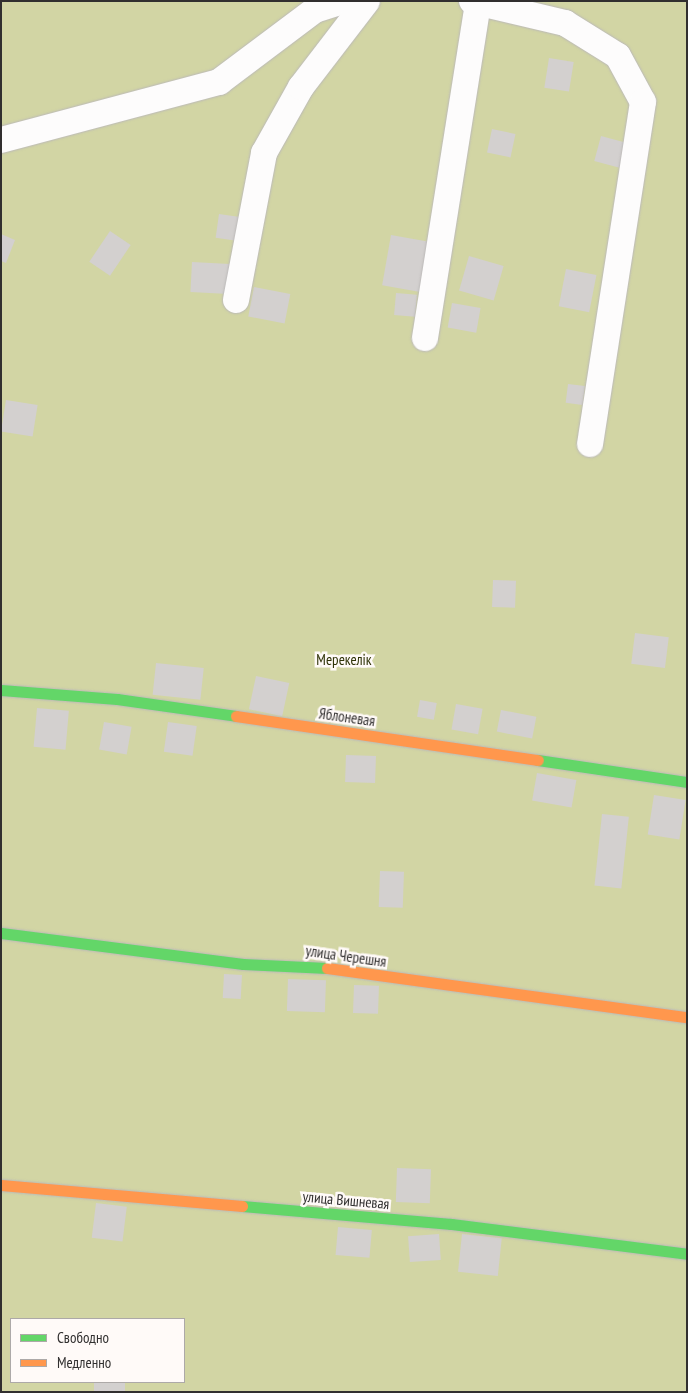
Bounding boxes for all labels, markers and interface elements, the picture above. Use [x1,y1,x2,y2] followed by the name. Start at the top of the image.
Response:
[316,651,372,669] park label: Мерекелік
[318,704,376,730] street label: Яблоневая
[304,941,388,971] street label: улица Черешня
[302,1187,390,1213] street label: улица Вишневая
[10,1318,185,1383] legend
[57,1328,109,1347] text: Свободно
[57,1353,111,1372] text: Медленно

